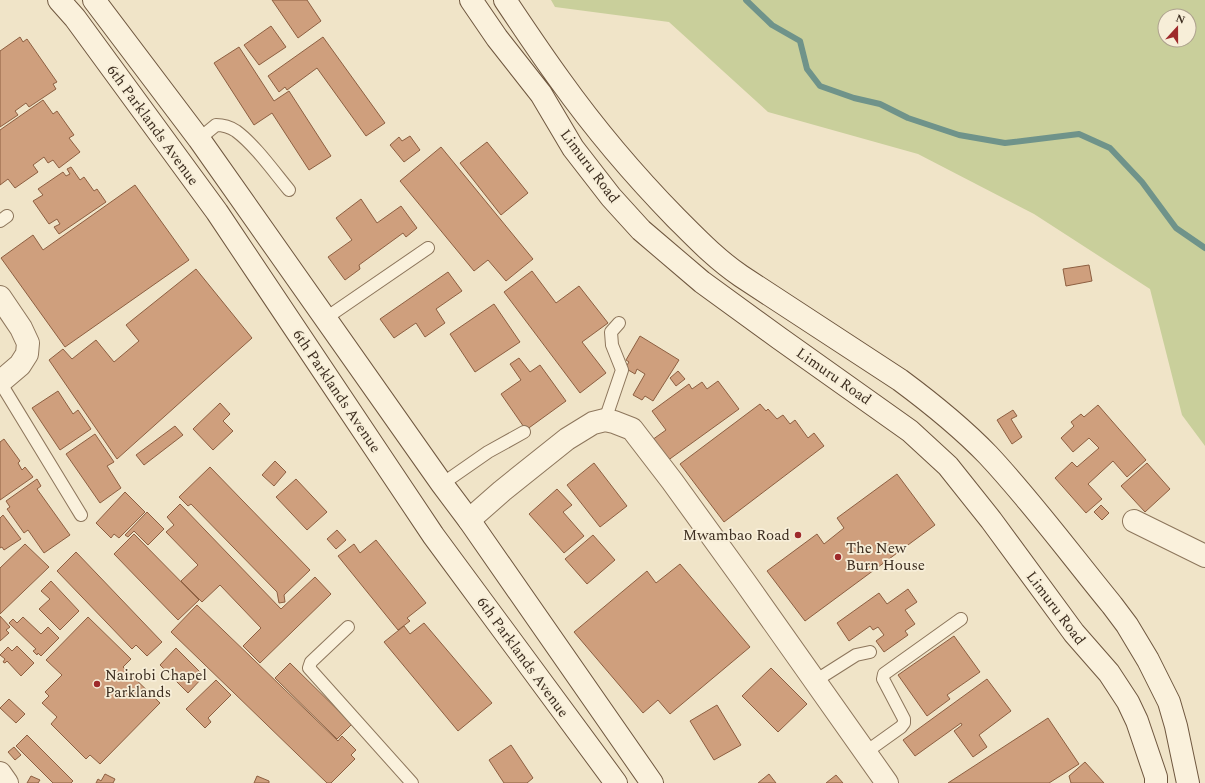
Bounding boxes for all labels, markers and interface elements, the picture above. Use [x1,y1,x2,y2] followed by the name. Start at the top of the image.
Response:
[1157,8,1197,48] north arrow
[1173,10,1188,29] text: N
[101,60,204,191] street label: 6th Parklands Avenue
[554,124,625,208] street label: Limuru Road
[287,325,387,458] street label: 6th Parklands Avenue
[791,342,876,411] street label: Limuru Road
[683,524,790,547] place label: Mwambao Road
[793,530,803,540] marker: Mwambao Road
[846,537,925,577] place label: The New Burn House
[833,552,843,562] marker: The New Burn House
[1020,566,1091,650] street label: Limuru Road
[471,592,574,723] street label: 6th Parklands Avenue
[105,664,207,704] place label: Nairobi Chapel Parklands
[92,679,102,689] marker: Nairobi Chapel Parklands

